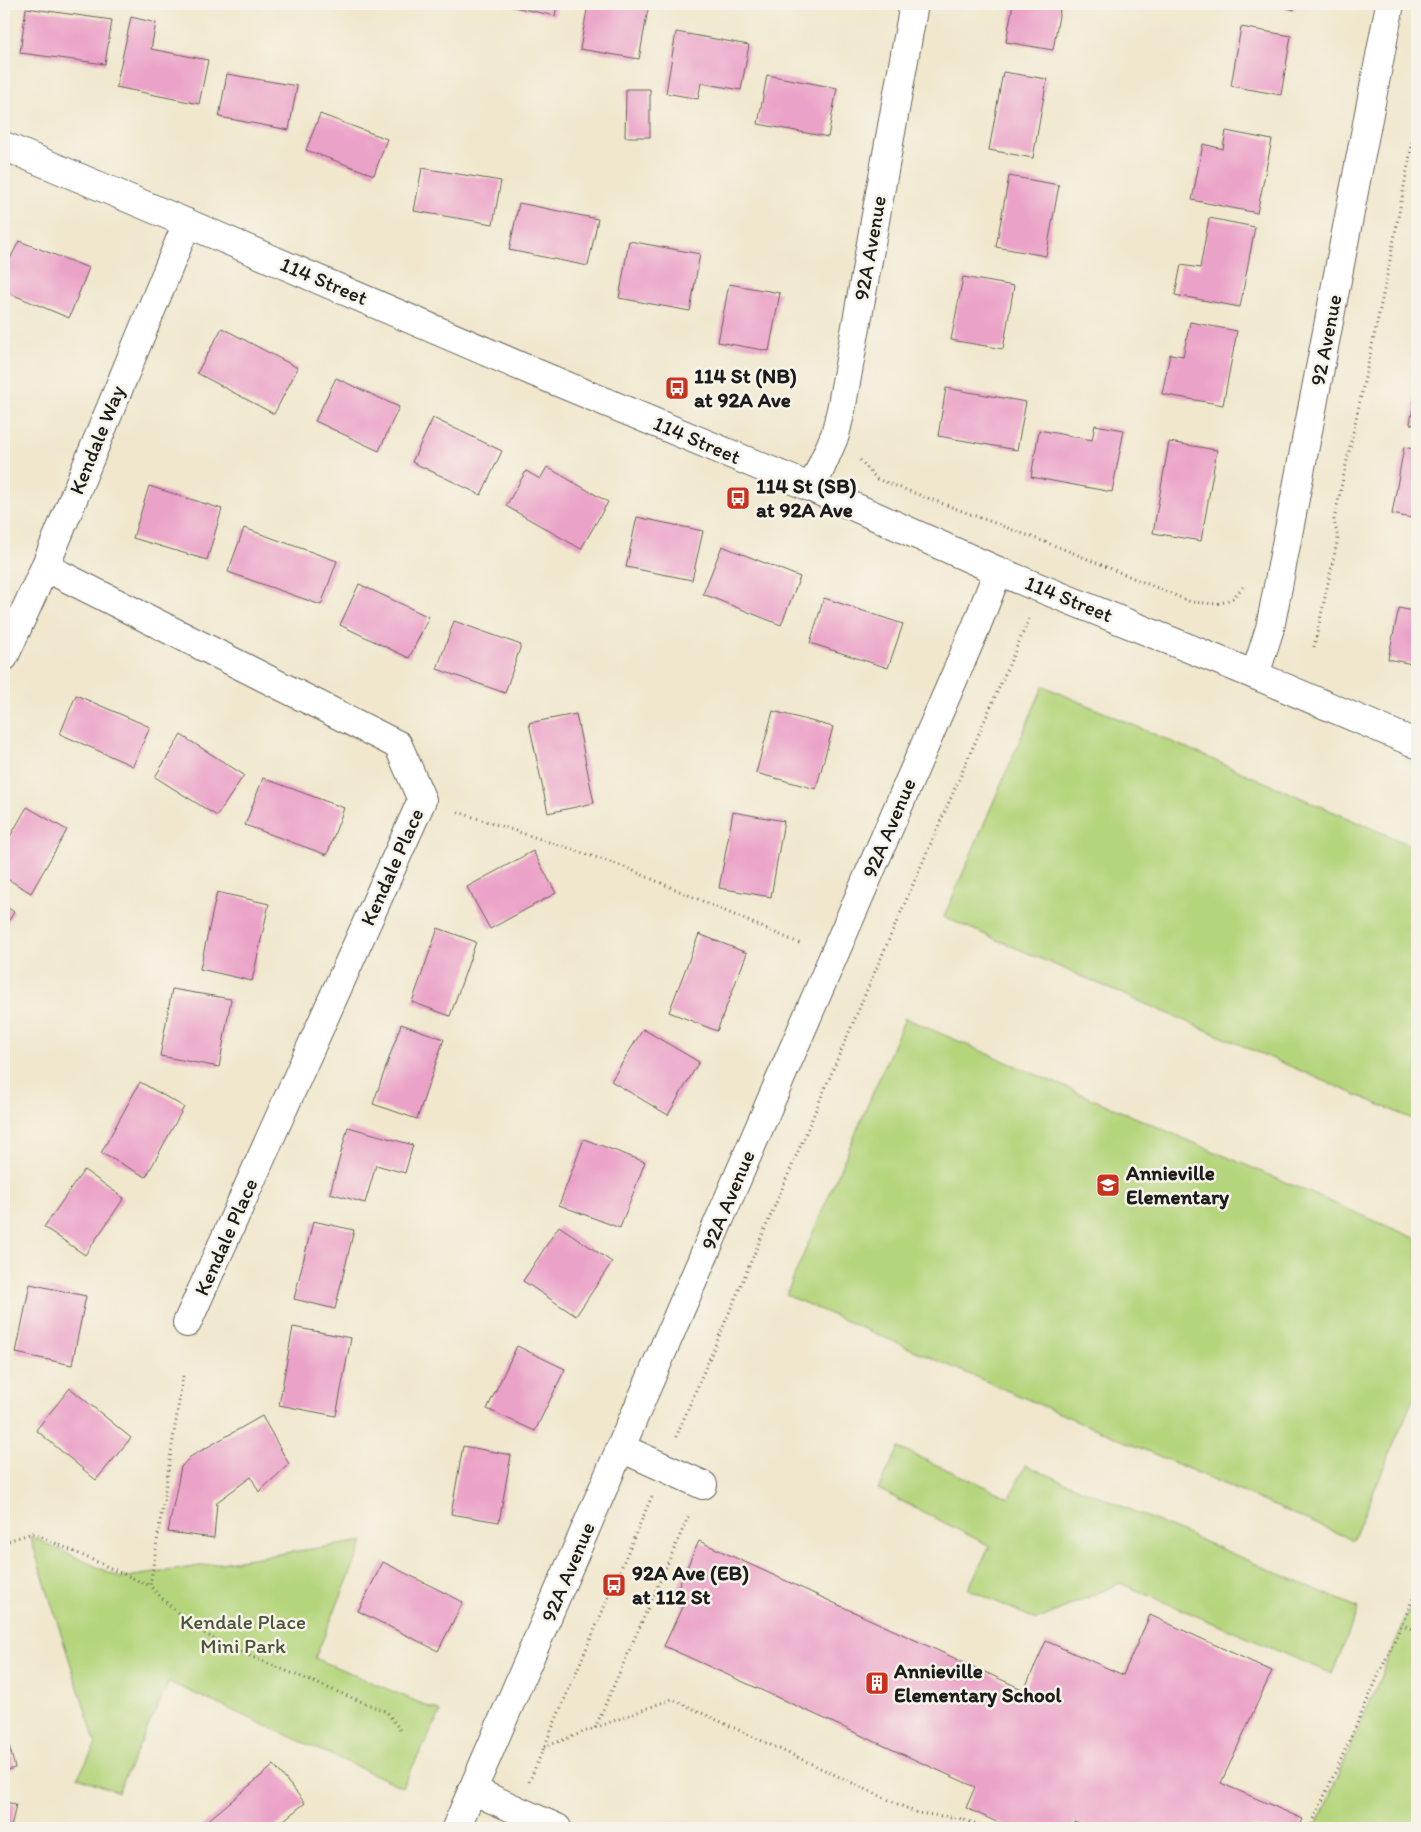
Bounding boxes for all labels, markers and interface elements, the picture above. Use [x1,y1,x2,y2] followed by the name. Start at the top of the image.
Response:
[848,193,891,302] street label: 92A Avenue
[277,251,372,310] street label: 114 Street
[1304,292,1347,388] street label: 92 Avenue
[694,363,797,412] place label: 114 St (NB) at 92A Ave
[664,375,690,401] bus stop icon: 114 St (NB) at 92A Ave
[63,382,130,498] street label: Kendale Way
[650,410,745,469] street label: 114 Street
[756,473,857,522] place label: 114 St (SB) at 92A Ave
[725,485,751,511] bus stop icon: 114 St (SB) at 92A Ave
[1022,570,1117,627] street label: 114 Street
[856,774,921,882] street label: 92A Avenue
[355,804,429,929] street label: Kendale Place
[695,1146,760,1254] street label: 92A Avenue
[1125,1160,1230,1210] place label: Annieville Elementary
[1095,1172,1121,1198] school or university icon: Annieville Elementary
[189,1174,263,1299] street label: Kendale Place
[535,1518,600,1626] street label: 92A Avenue
[632,1560,749,1609] place label: 92A Ave (EB) at 112 St
[601,1572,627,1598] bus stop icon: 92A Ave (EB) at 112 St
[180,1609,306,1658] park label: Kendale Place Mini Park
[893,1658,1063,1708] place label: Annieville Elementary School
[864,1670,890,1696] building icon: Annieville Elementary School

